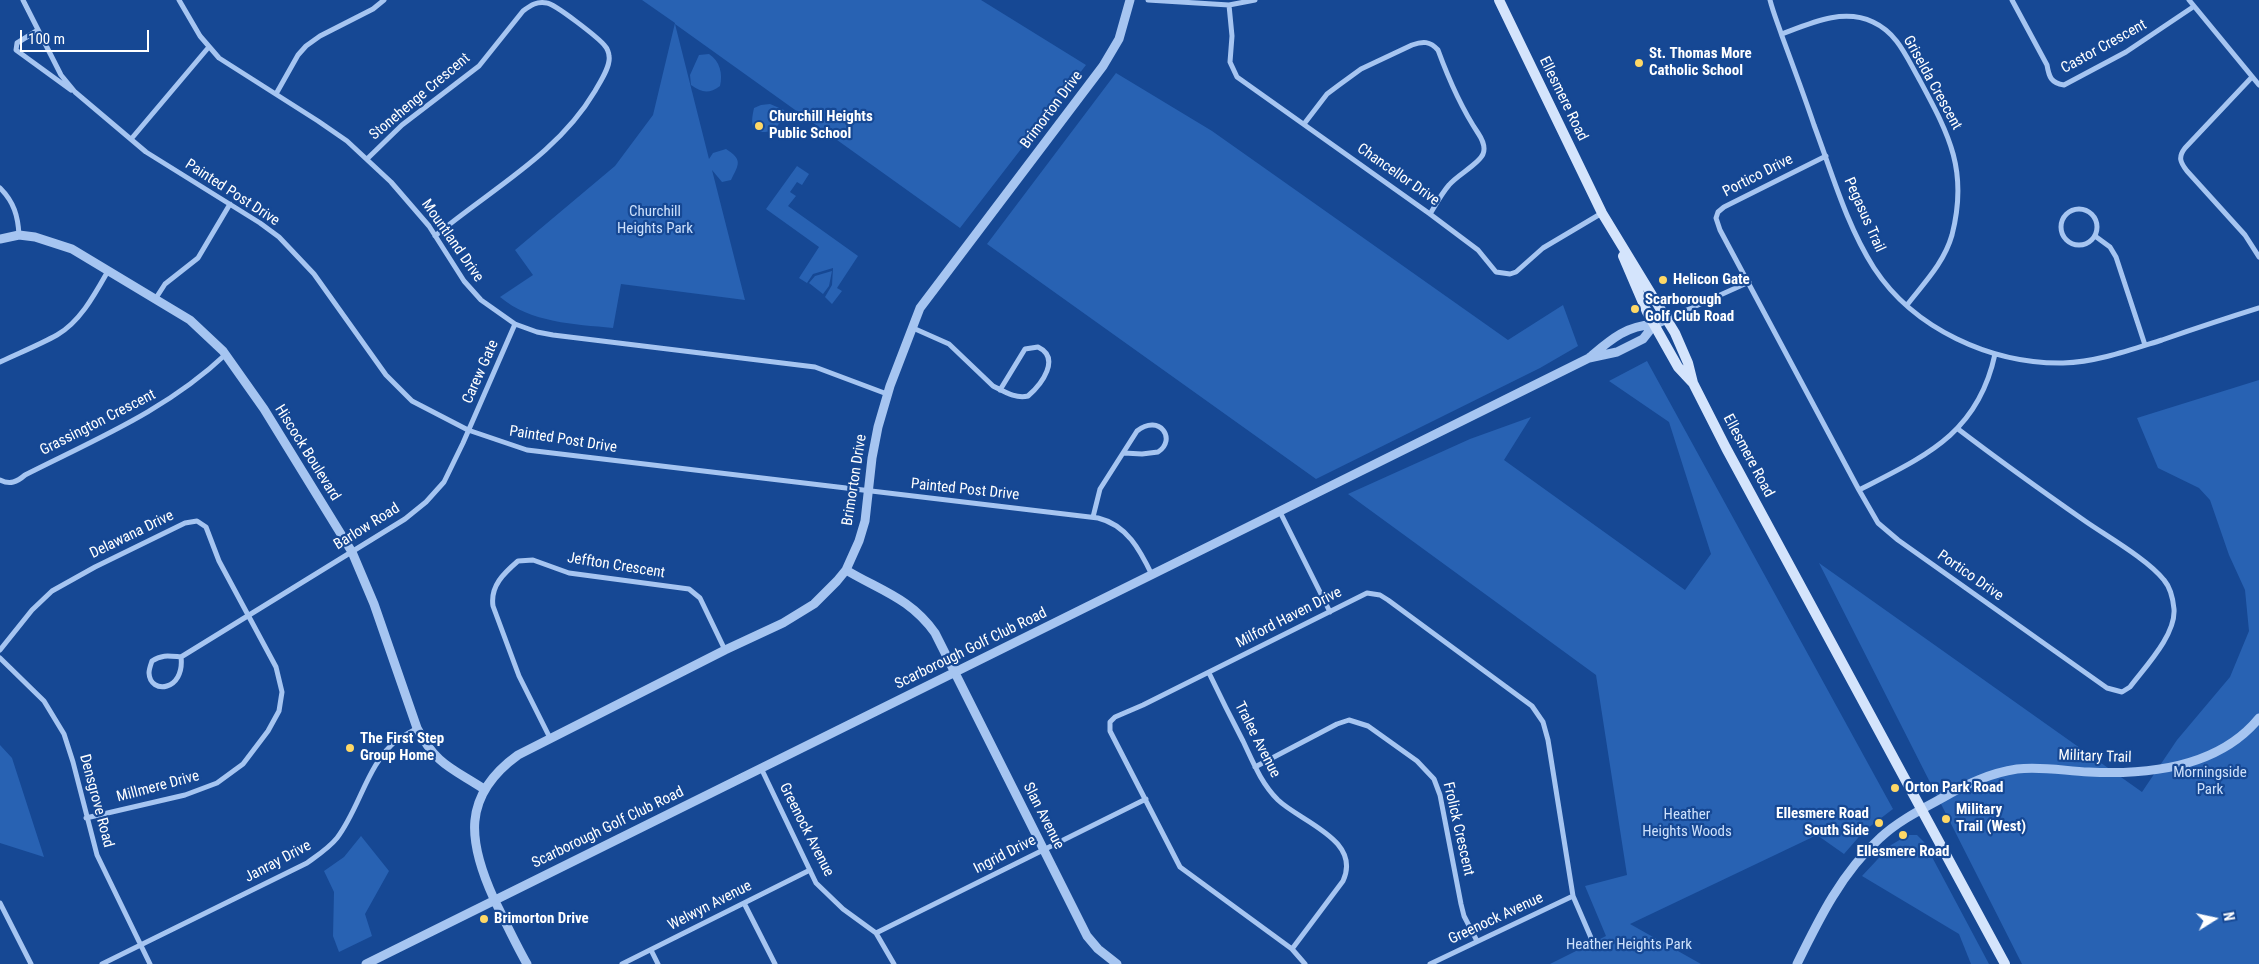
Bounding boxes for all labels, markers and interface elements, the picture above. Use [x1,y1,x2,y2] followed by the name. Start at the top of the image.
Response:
[2058,16,2150,78] street label: Castor Crescent
[22,20,151,52] scale bar
[28,30,65,48] text: 100 m
[1899,33,1965,133] street label: Griselda Crescent
[1649,45,1752,80] place label: St. Thomas More Catholic School
[366,50,474,144] street label: Stonehenge Crescent
[1535,54,1591,144] street label: Ellesmere Road
[1633,57,1645,69] marker: St. Thomas More Catholic School
[1017,68,1087,152] street label: Brimorton Drive
[769,108,873,143] place label: Churchill Heights Public School
[753,120,765,132] marker: Churchill Heights Public School
[1353,140,1443,210] street label: Chancellor Drive
[1720,151,1796,201] street label: Portico Drive
[181,156,283,230] street label: Painted Post Drive
[1840,175,1888,255] street label: Pegasus Trail
[417,196,487,286] street label: Mountland Drive
[617,203,693,238] park label: Churchill Heights Park
[1673,271,1750,289] place label: Helicon Gate
[1657,274,1669,286] marker: Helicon Gate
[1645,291,1734,326] place label: Scarborough Golf Club Road
[1629,303,1641,315] marker: Scarborough Golf Club Road
[459,337,503,407] street label: Carew Gate
[37,386,159,460] street label: Grassington Crescent
[270,402,344,504] street label: Hiscock Boulevard
[1719,411,1777,501] street label: Ellesmere Road
[508,423,618,457] street label: Painted Post Drive
[839,433,871,527] street label: Brimorton Drive
[910,475,1020,505] street label: Painted Post Drive
[331,500,403,554] street label: Barlow Road
[87,507,177,563] street label: Delawana Drive
[1934,547,2006,605] street label: Portico Drive
[566,549,666,583] street label: Jeffton Crescent
[1233,584,1345,652] street label: Milford Haven Drive
[892,604,1050,694] street label: Scarborough Golf Club Road
[1230,699,1284,781] street label: Tralee Avenue
[360,730,444,765] place label: The First Step Group Home
[344,742,356,754] marker: The First Step Group Home
[2058,747,2132,767] street label: Military Trail
[75,752,117,850] street label: Densgrove Road
[2173,764,2247,799] park label: Morningside Park
[115,767,201,807] street label: Millmere Drive
[1905,779,2003,797] place label: Orton Park Road
[775,780,837,880] street label: Greenock Avenue
[1019,780,1067,852] street label: Slan Avenue
[1438,780,1478,878] street label: Frolick Crescent
[1889,782,1901,794] marker: Orton Park Road
[529,783,687,873] street label: Scarborough Golf Club Road
[1956,801,2026,836] place label: Military Trail (West)
[1776,805,1869,840] place label: Ellesmere Road South Side
[1642,806,1732,841] park label: Heather Heights Woods
[1940,813,1952,825] marker: Military Trail (West)
[1873,817,1885,829] marker: Ellesmere Road South Side
[1897,829,1909,841] marker: Ellesmere Road
[971,832,1039,878] street label: Ingrid Drive
[242,837,314,887] street label: Janray Drive
[1857,843,1949,861] place label: Ellesmere Road
[665,877,755,935] street label: Welwyn Avenue
[1446,889,1546,949] street label: Greenock Avenue
[2189,894,2239,944] north arrow
[494,910,589,928] place label: Brimorton Drive
[2220,911,2237,922] text: N
[478,913,490,925] marker: Brimorton Drive
[1566,936,1692,954] park label: Heather Heights Park

